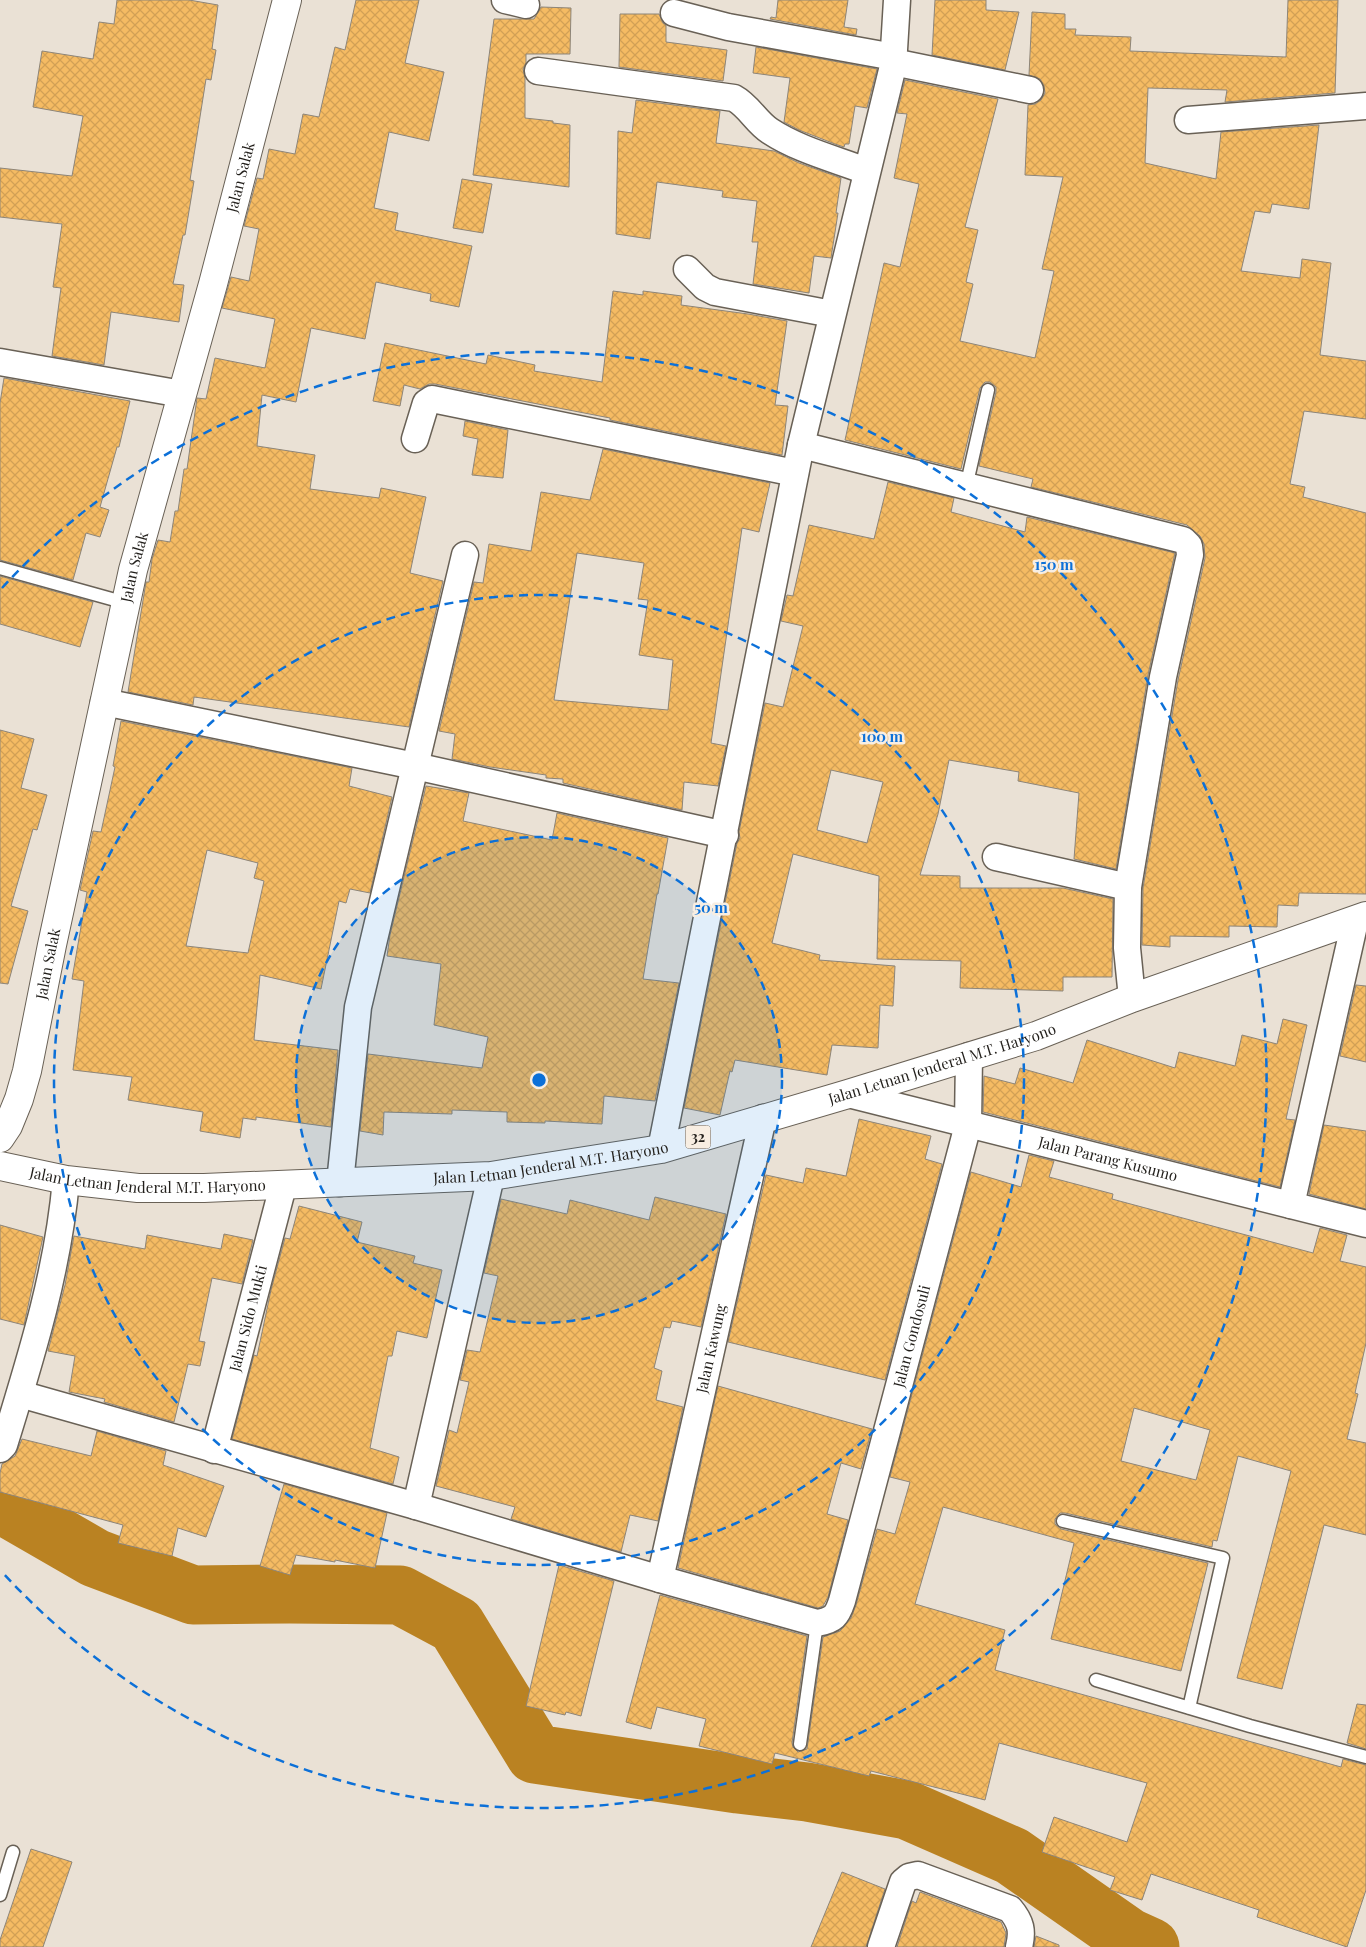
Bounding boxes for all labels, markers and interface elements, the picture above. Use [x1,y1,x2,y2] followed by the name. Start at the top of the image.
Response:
[221,139,259,216] street label: Jalan Salak
[115,528,152,605] street label: Jalan Salak
[1034,554,1074,574] text: 150 m
[861,726,904,746] text: 100 m
[694,897,728,917] text: 50 m
[30,925,65,1002] street label: Jalan Salak
[825,1018,1059,1109] street label: Jalan Letnan Jenderal M.T. Haryono
[530,1071,548,1089] centre of rings
[686,1126,710,1148] road number: 32
[1035,1131,1180,1185] street label: Jalan Parang Kusumo
[432,1136,671,1187] street label: Jalan Letnan Jenderal M.T. Haryono
[27,1161,266,1197] street label: Jalan Letnan Jenderal M.T. Haryono
[224,1262,271,1375] street label: Jalan Sido Mukti
[888,1282,934,1391] street label: Jalan Gondosuli
[691,1302,730,1396] street label: Jalan Kawung

